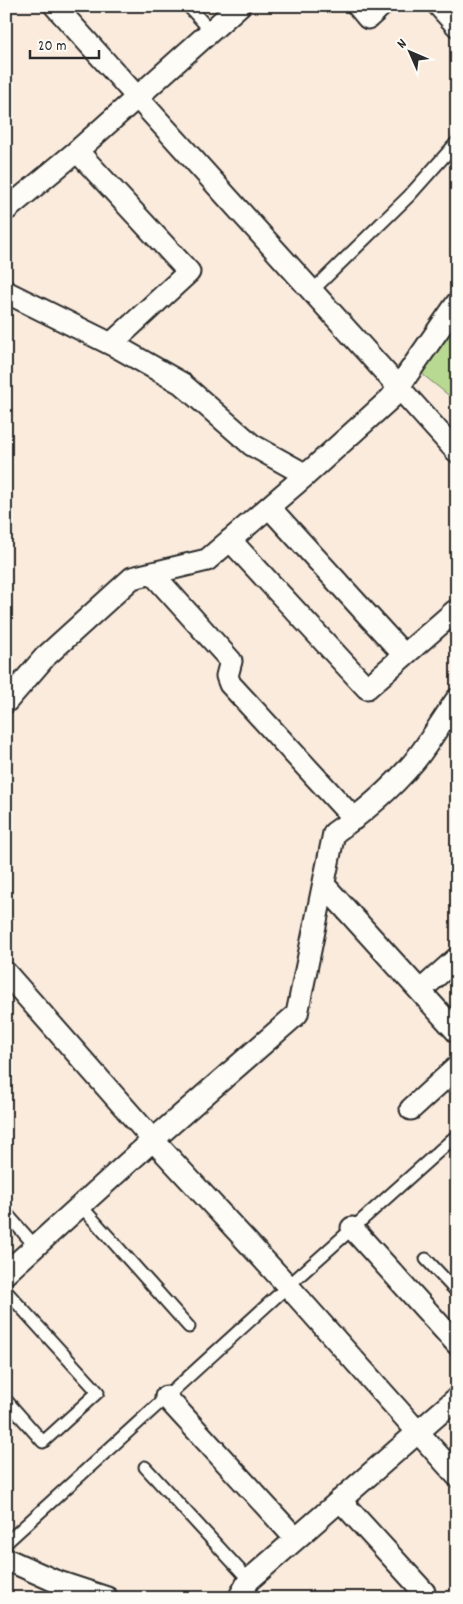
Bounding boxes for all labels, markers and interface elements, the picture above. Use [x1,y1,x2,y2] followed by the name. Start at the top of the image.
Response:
[30,28,99,60] scale bar
[386,28,436,78] north arrow
[393,35,412,54] text: N
[38,36,66,58] text: 20 m

